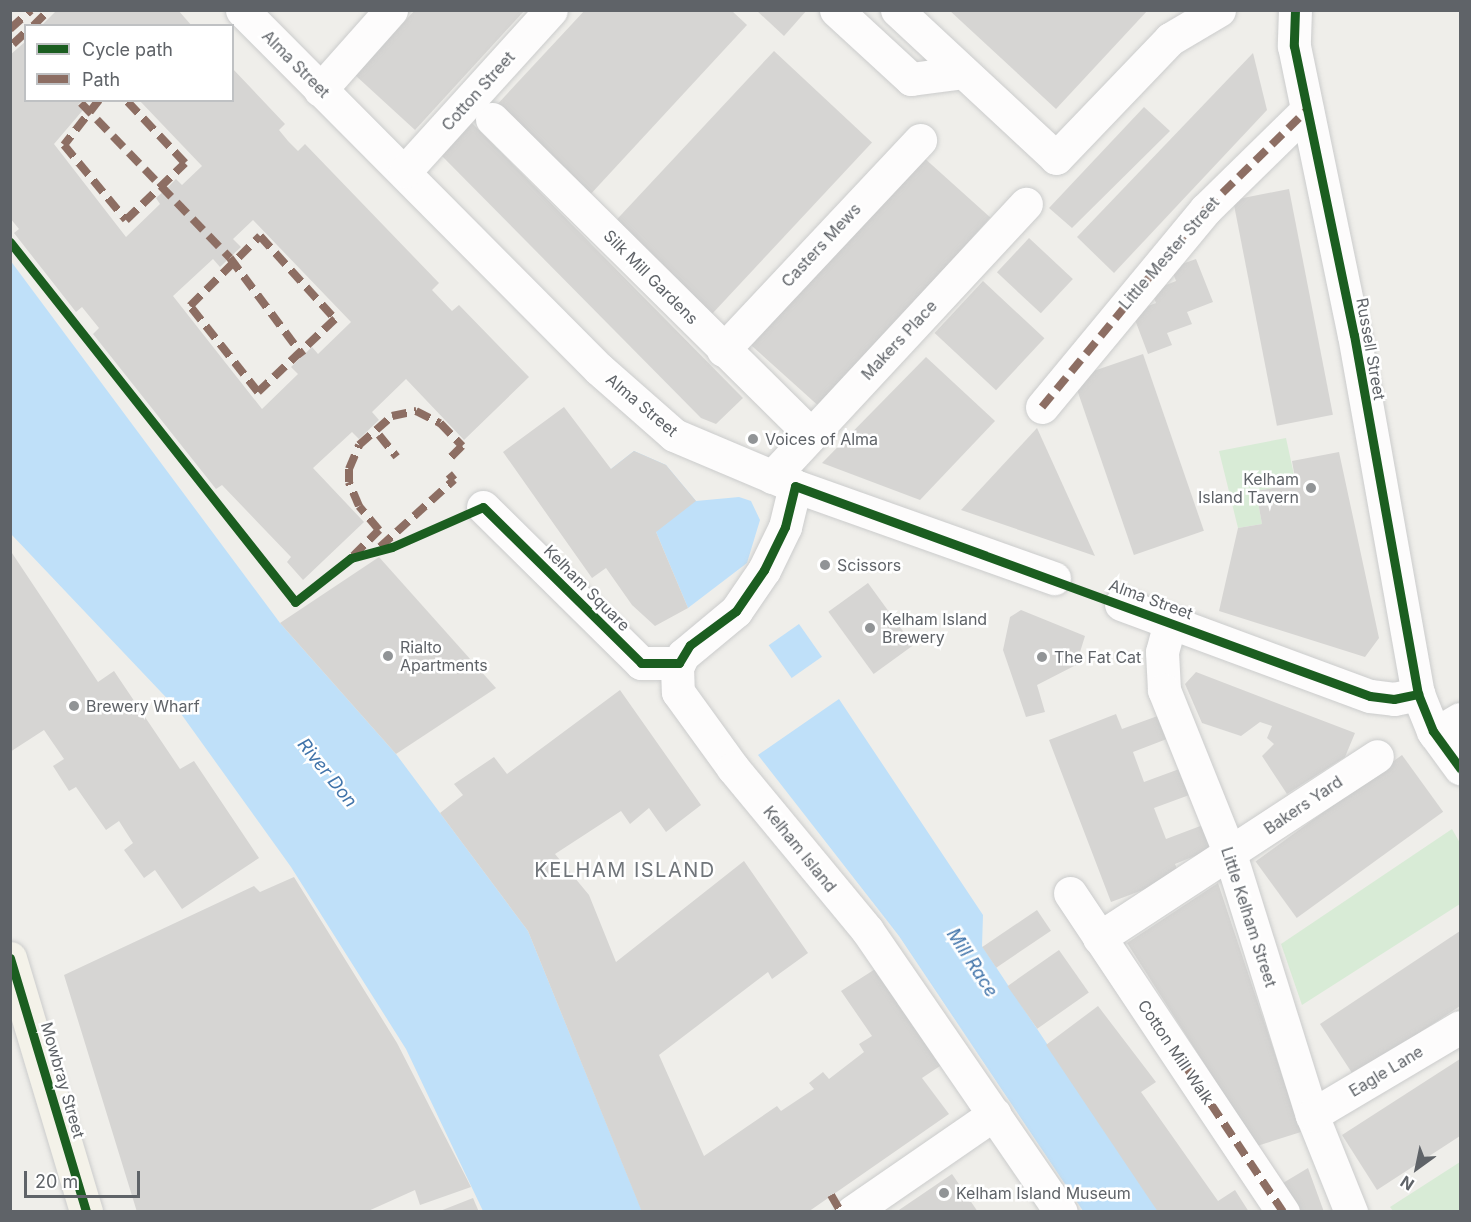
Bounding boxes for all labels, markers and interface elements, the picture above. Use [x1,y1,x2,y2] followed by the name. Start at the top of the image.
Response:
[24,24,234,102] legend
[258,26,334,102] street label: Alma Street
[82,39,173,60] text: Cycle path
[437,47,519,135] street label: Cotton Street
[82,69,120,90] text: Path
[1115,193,1223,313] street label: Little Mester Street
[777,199,865,291] street label: Casters Mews
[600,226,702,328] street label: Silk Mill Gardens
[857,296,941,384] street label: Makers Place
[1353,296,1389,402] street label: Russell Street
[602,370,682,440] street label: Alma Street
[765,429,878,449] place label: Voices of Alma
[746,432,760,446] marker: Voices of Alma
[1198,469,1299,507] place label: Kelham Island Tavern
[1304,481,1318,495] marker: Kelham Island Tavern
[540,541,634,635] street label: Kelham Square
[837,555,901,575] place label: Scissors
[818,558,832,572] marker: Scissors
[1107,575,1195,623] street label: Alma Street
[882,609,987,647] place label: Kelham Island Brewery
[863,621,877,635] marker: Kelham Island Brewery
[400,637,488,675] place label: Rialto Apartments
[1054,647,1141,667] place label: The Fat Cat
[381,649,395,663] marker: Rialto Apartments
[1035,650,1049,664] marker: The Fat Cat
[86,696,200,716] place label: Brewery Wharf
[67,699,81,713] marker: Brewery Wharf
[293,734,361,812] water label: River Don
[1260,772,1346,838] street label: Bakers Yard
[759,802,841,896] street label: Kelham Island
[1217,845,1281,989] street label: Little Kelham Street
[534,858,716,882] district label: KELHAM ISLAND
[942,925,1002,1001] water label: Mill Race
[1134,996,1218,1108] street label: Cotton Mill Walk
[37,1020,89,1140] street label: Mowbray Street
[1346,1041,1426,1101] street label: Eagle Lane
[1387,1138,1447,1198] north arrow
[27,1159,142,1197] scale bar
[35,1171,78,1192] text: 20 m
[1397,1171,1418,1195] text: N
[956,1183,1131,1203] place label: Kelham Island Museum
[937,1186,951,1200] marker: Kelham Island Museum

